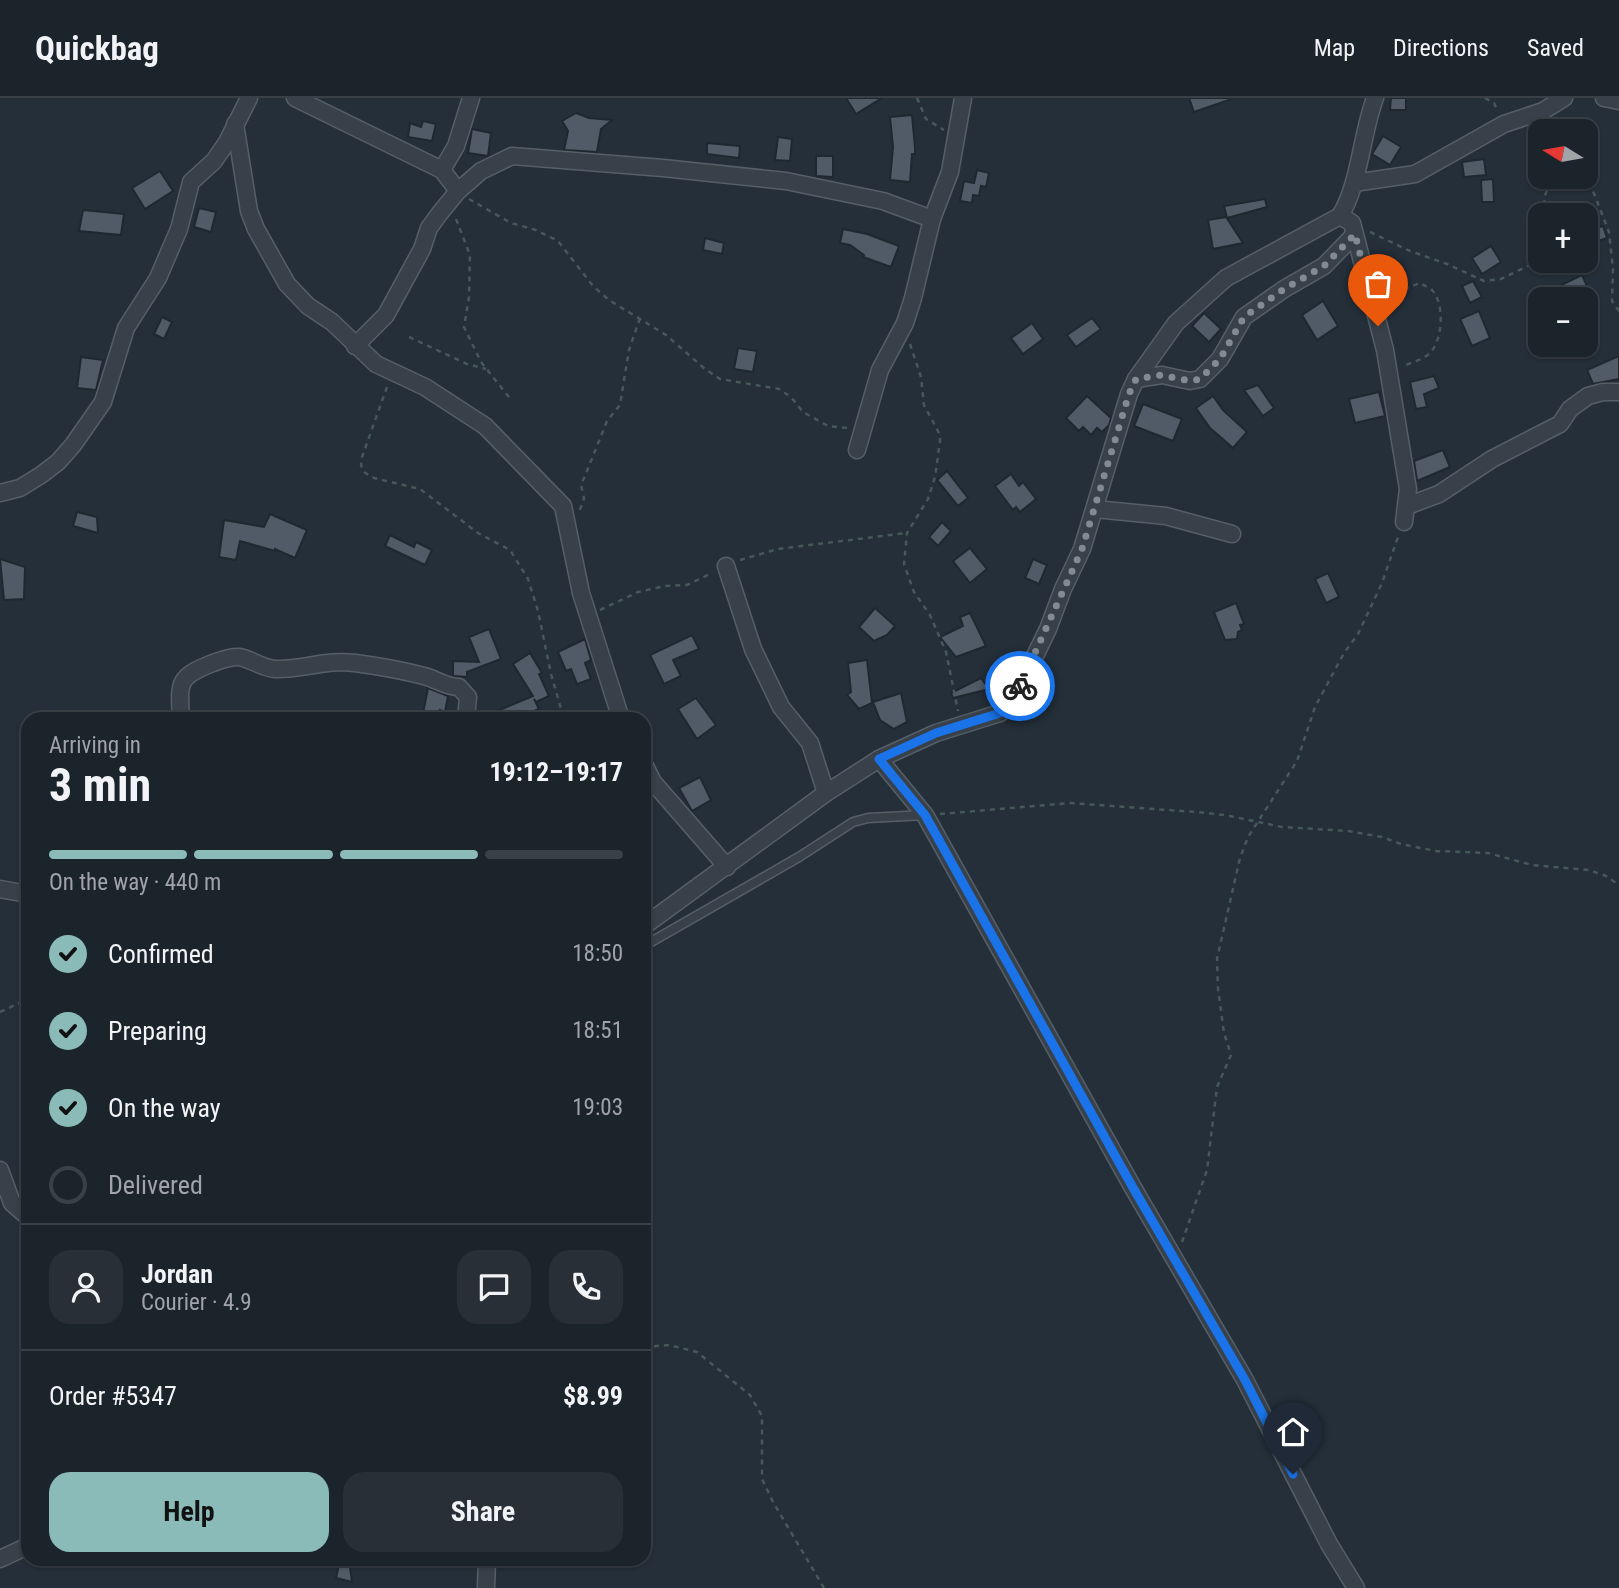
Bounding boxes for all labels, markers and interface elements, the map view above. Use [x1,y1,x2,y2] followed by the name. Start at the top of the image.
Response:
[35,29,159,68] text: Quickbag
[1314,34,1355,62] text: Map
[1393,34,1489,62] text: Directions
[1527,34,1584,62] text: Saved
[1528,119,1598,189] north arrow
[1528,119,1598,357] map controls
[1528,203,1598,273] button: +
[1348,254,1408,326] pin
[1359,265,1397,303] icon: bag
[1528,287,1598,357] button: −
[985,651,1055,721] courier
[1001,667,1039,705] icon: bike
[49,732,141,759] text: Arriving in
[489,757,623,787] text: 19:12–19:17
[49,758,151,812] text: 3 min
[49,869,221,896] text: On the way · 440 m
[49,935,87,973] icon: check
[108,939,214,969] text: Confirmed
[572,940,623,967] text: 18:50
[49,1012,87,1050] icon: check
[108,1016,207,1046] text: Preparing
[572,1017,623,1044] text: 18:51
[49,1089,87,1127] icon: check
[108,1093,221,1123] text: On the way
[572,1094,623,1121] text: 19:03
[108,1170,203,1200] text: Delivered
[49,1250,123,1324] button: person
[457,1250,531,1324] button: chat
[549,1250,623,1324] button: phone
[141,1259,213,1289] text: Jordan
[141,1289,252,1316] text: Courier · 4.9
[49,1381,177,1411] text: Order #5347
[563,1381,623,1411] text: $8.99
[1263,1402,1323,1474] pin
[1274,1413,1312,1451] icon: home
[49,1472,329,1552] button: Help
[343,1472,623,1552] button: Share

